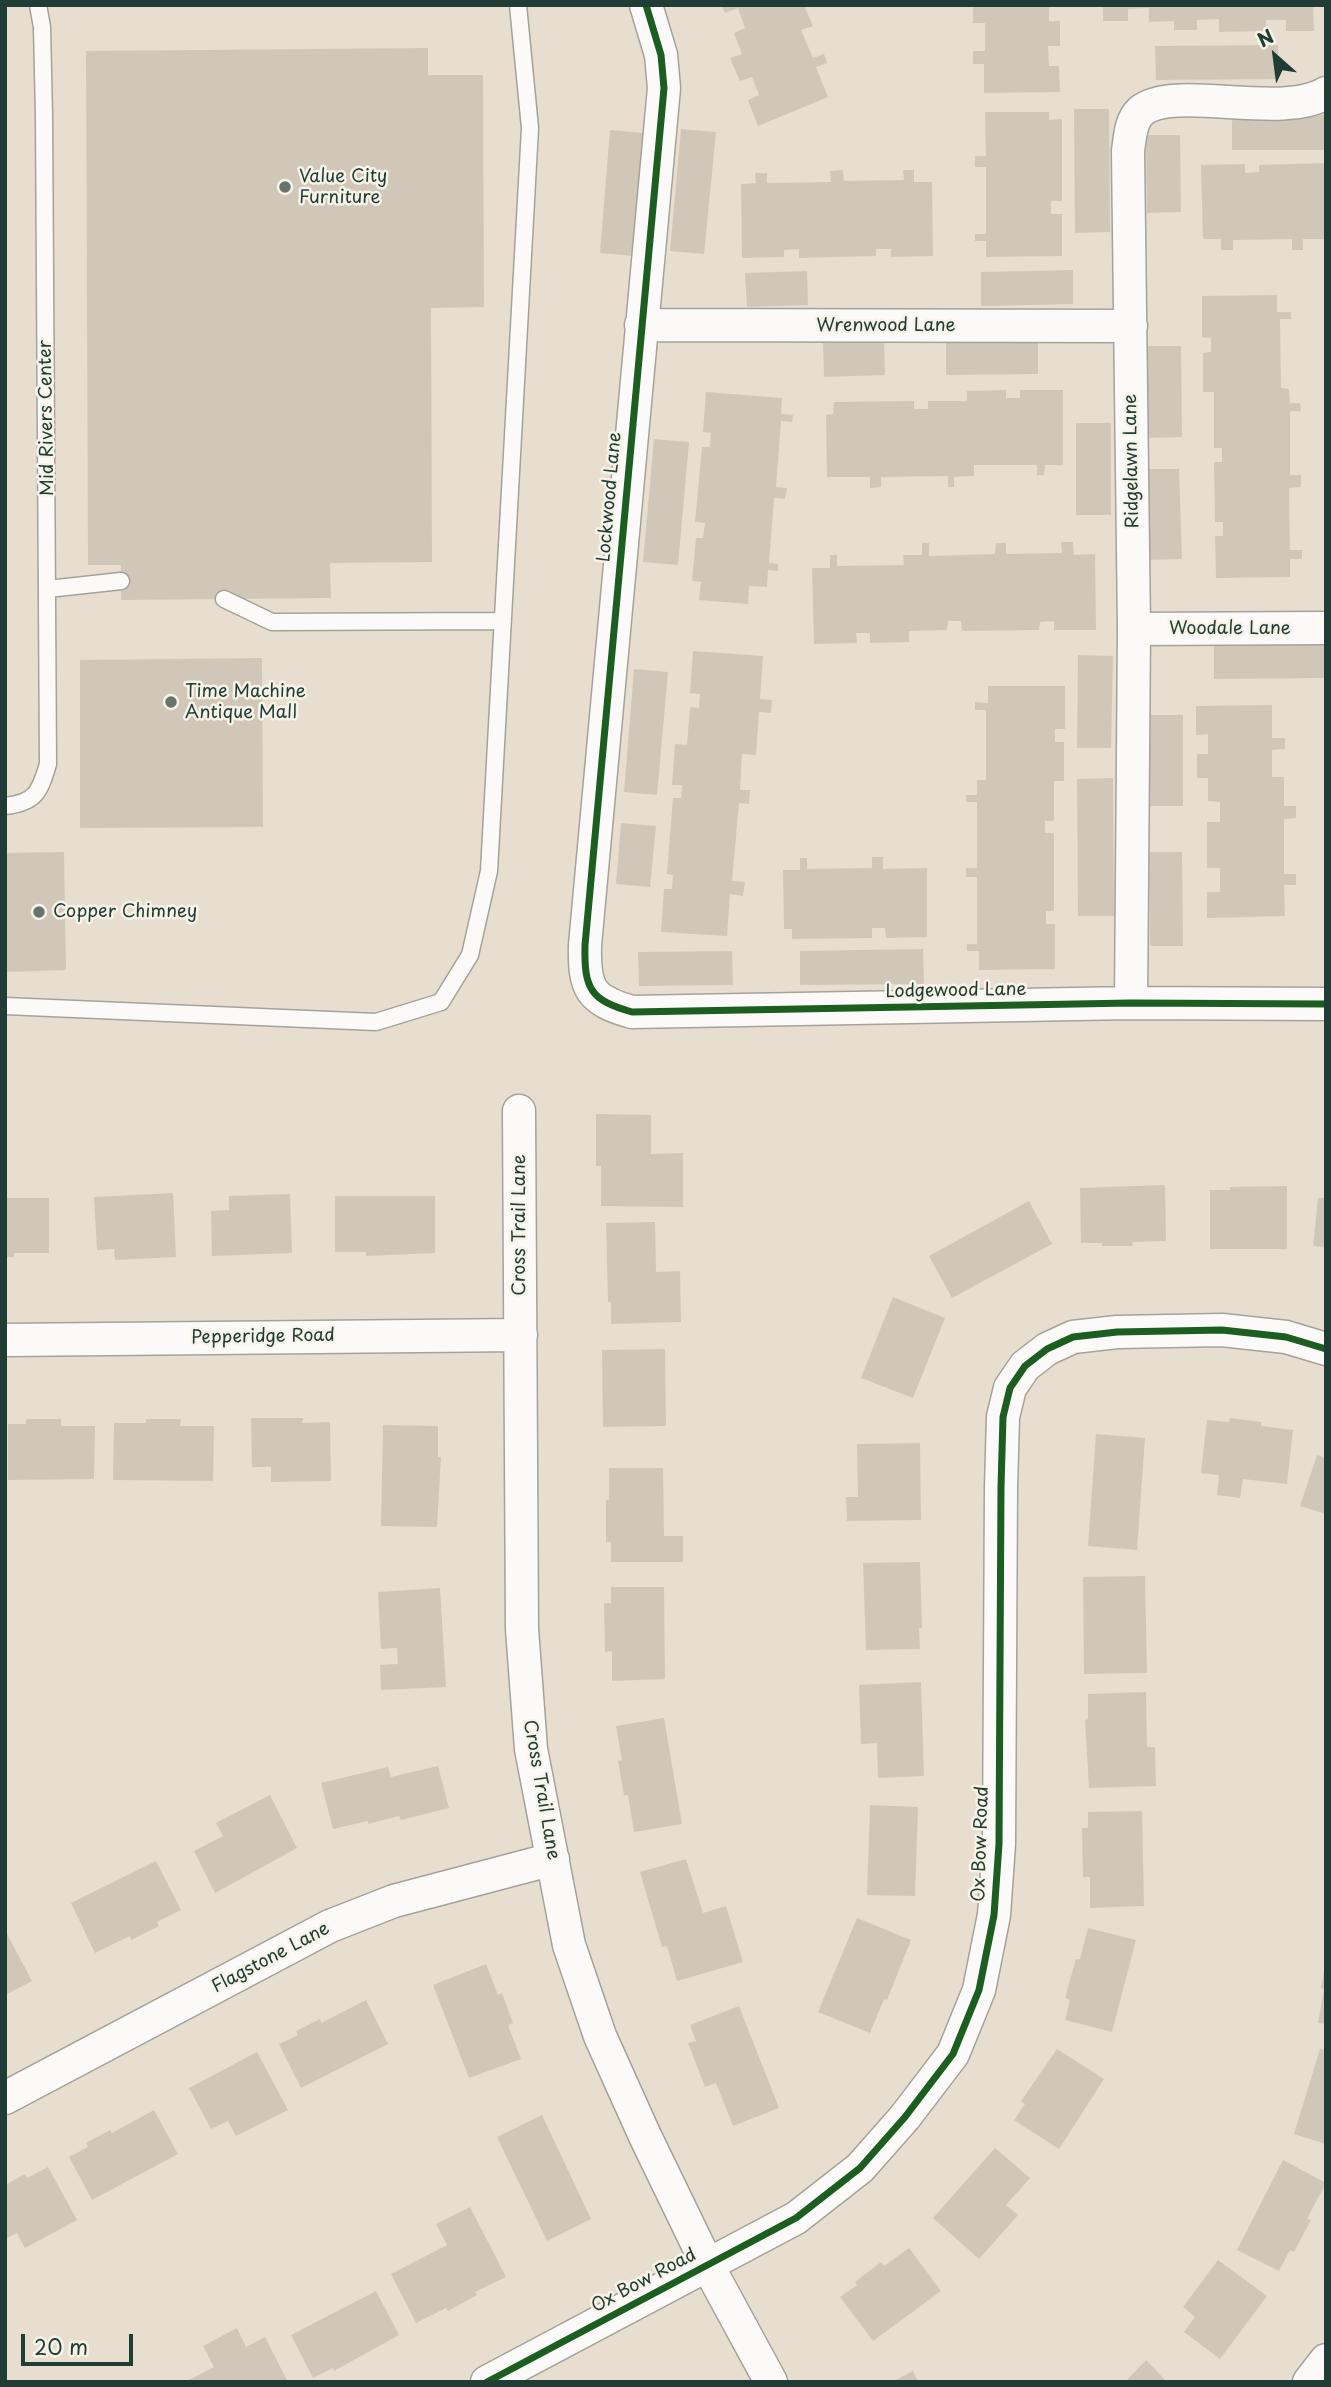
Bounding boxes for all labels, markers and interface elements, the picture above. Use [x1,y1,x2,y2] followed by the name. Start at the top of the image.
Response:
[1240,21,1310,91] north arrow
[1252,22,1278,53] text: N
[299,166,387,208] place label: Value City Furniture
[277,179,293,195] marker: Value City Furniture
[816,315,956,337] street label: Wrenwood Lane
[35,340,59,496] street label: Mid Rivers Center
[1120,393,1144,529] street label: Ridgelawn Lane
[594,431,626,563] street label: Lockwood Lane
[1169,618,1291,640] street label: Woodale Lane
[185,681,306,724] place label: Time Machine Antique Mall
[163,694,179,710] marker: Time Machine Antique Mall
[53,901,197,923] place label: Copper Chimney
[31,904,47,920] marker: Copper Chimney
[885,979,1027,1003] street label: Lodgewood Lane
[509,1154,531,1296] street label: Cross Trail Lane
[191,1325,335,1349] street label: Pepperidge Road
[518,1718,564,1862] street label: Cross Trail Lane
[968,1786,994,1902] street label: Ox Bow Road
[208,1918,334,1998] street label: Flagstone Lane
[588,2244,700,2318] street label: Ox Bow Road
[24,2320,136,2364] scale bar
[34,2330,88,2362] text: 20 m

